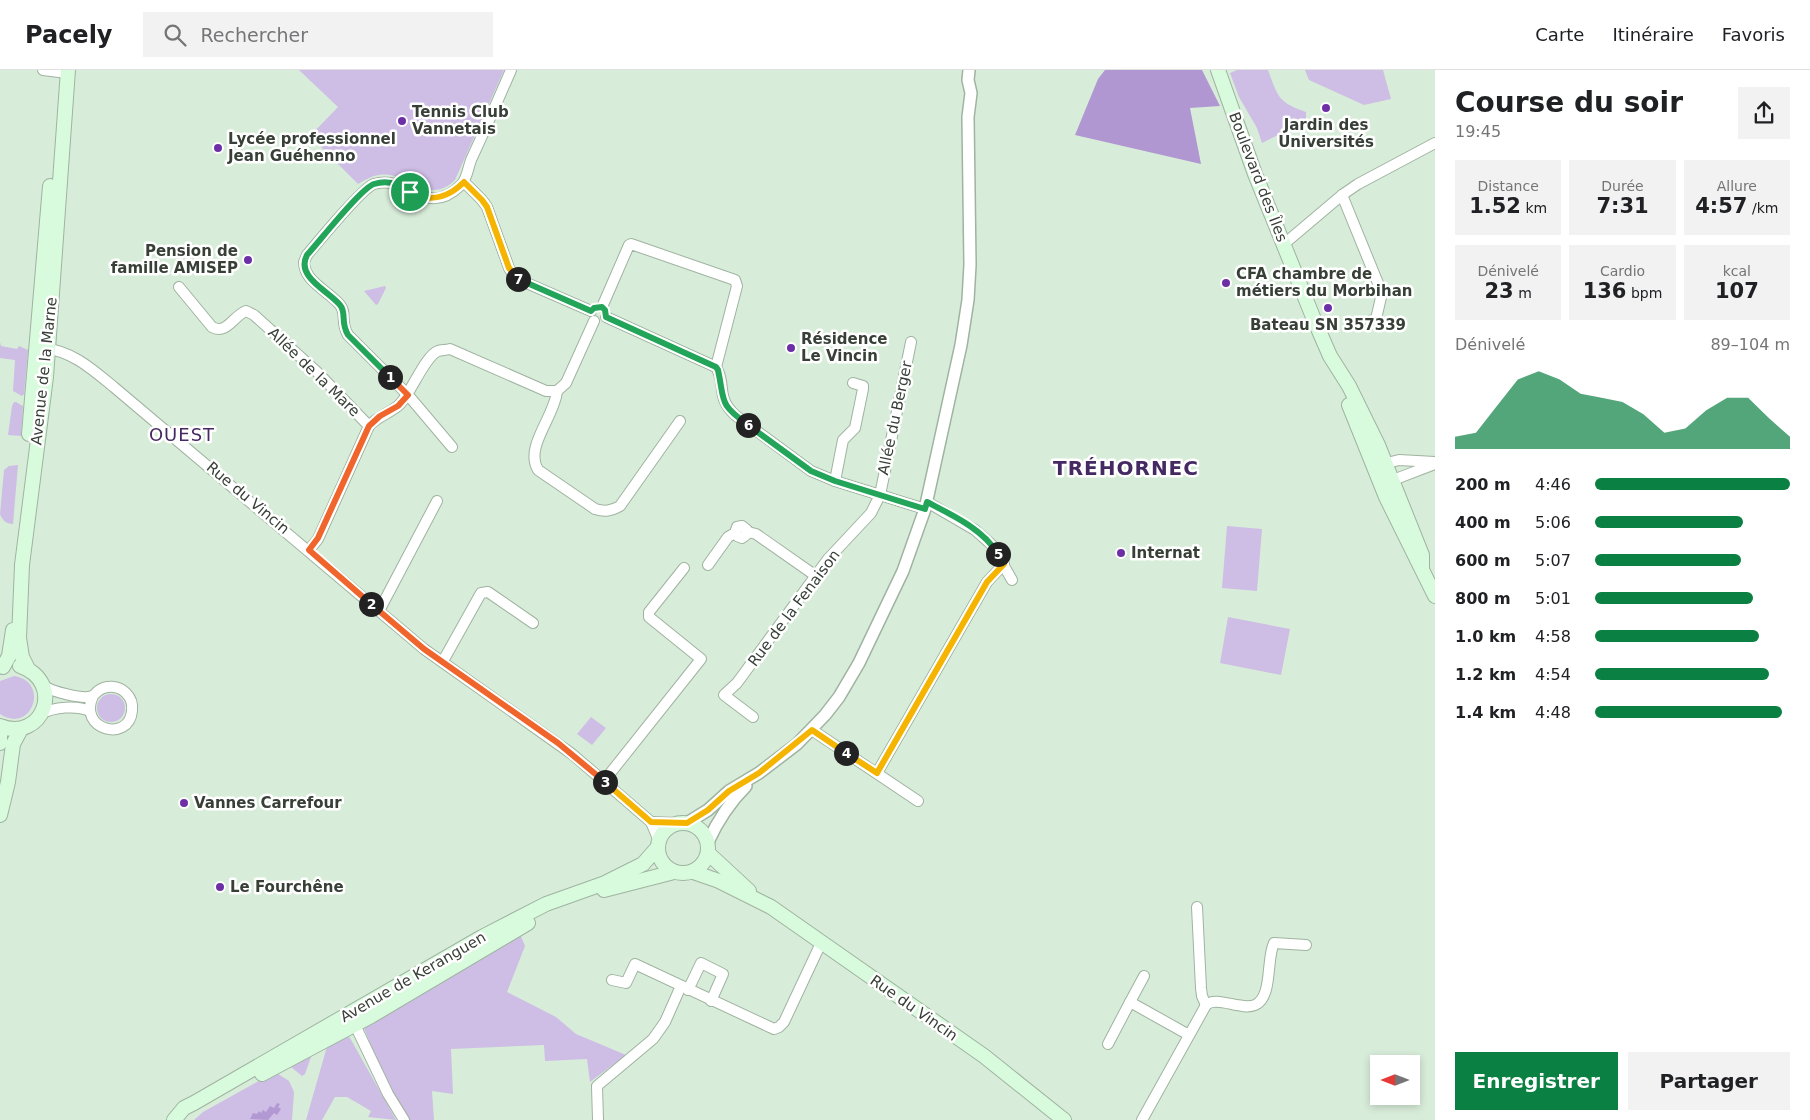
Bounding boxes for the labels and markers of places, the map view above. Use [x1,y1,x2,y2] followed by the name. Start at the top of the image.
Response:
[1320,102,1332,114] marker: Jardin des Universités
[412,103,509,138] place label: Tennis Club Vannetais
[396,115,408,127] marker: Tennis Club Vannetais
[1278,116,1374,151] place label: Jardin des Universités
[227,130,396,165] place label: Lycée professionnel Jean Guéhenno
[212,142,224,154] marker: Lycée professionnel Jean Guéhenno
[389,171,431,213] pin
[111,242,238,277] place label: Pension de famille AMISEP
[242,254,254,266] marker: Pension de famille AMISEP
[1236,265,1412,300] place label: CFA chambre de métiers du Morbihan
[506,266,530,292] pin: 7
[1220,277,1232,289] marker: CFA chambre de métiers du Morbihan
[1322,302,1334,314] marker: Bateau SN 357339
[1250,316,1406,334] place label: Bateau SN 357339
[801,330,887,365] place label: Résidence Le Vincin
[785,342,797,354] marker: Résidence Le Vincin
[378,364,402,390] pin: 1
[736,412,760,438] pin: 6
[986,542,1010,566] pin: 5
[1131,544,1200,562] place label: Internat
[1115,547,1127,559] marker: Internat
[358,592,384,616] pin: 2
[834,740,858,766] pin: 4
[592,770,618,794] pin: 3
[194,794,342,812] place label: Vannes Carrefour
[178,797,190,809] marker: Vannes Carrefour
[230,878,344,896] place label: Le Fourchêne
[214,881,226,893] marker: Le Fourchêne

